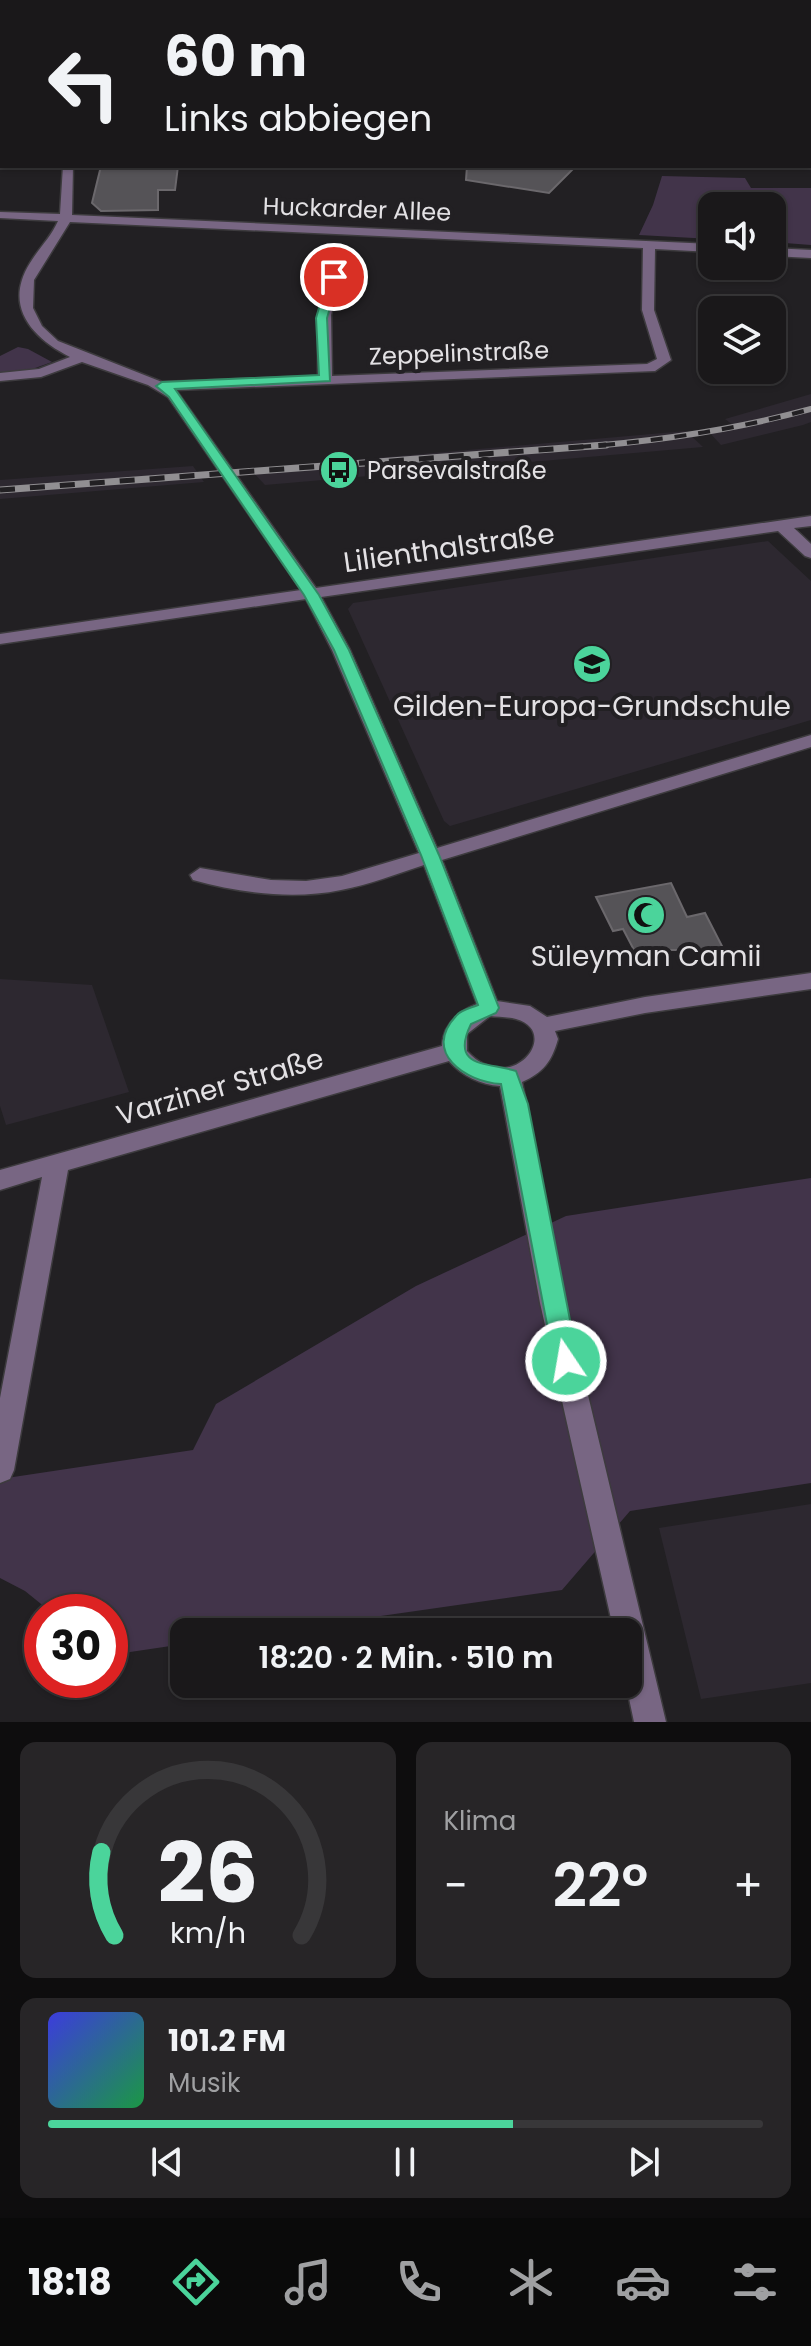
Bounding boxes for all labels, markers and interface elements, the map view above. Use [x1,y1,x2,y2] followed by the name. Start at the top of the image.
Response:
[164,17,307,96] text: 60 m
[32,32,136,136] icon: left
[164,93,432,144] text: Links abbiegen
[262,189,452,229] street label: Huckarder Allee
[698,192,786,384] map controls
[698,192,786,280] button: sound
[300,243,368,311] pin
[312,255,356,299] icon: arrive
[698,296,786,384] button: layers
[368,333,550,373] street label: Zeppelinstraße
[318,449,360,491] bus stop icon: Parsevalstraße
[367,454,547,487] place label: Parsevalstraße
[341,514,557,582] street label: Lilienthalstraße
[571,643,613,685] school or university icon: Gilden-Europa-Grundschule
[393,687,791,726] place label: Gilden-Europa-Grundschule
[625,894,667,936] mosque icon: Süleyman Camii
[531,937,761,976] place label: Süleyman Camii
[112,1039,328,1135] street label: Varziner Straße
[524,1319,608,1403] position arrow
[24,1594,128,1698] speed limit sign: 30
[259,1636,553,1679] text: 18:20 · 2 Min. · 510 m
[444,1803,516,1839] text: Klima
[157,1815,258,1931] text: 26
[553,1844,648,1928] text: 22°
[444,1855,468,1916] text: −
[733,1855,763,1916] text: +
[170,1913,246,1953] text: km/h
[168,2019,286,2062] text: 101.2 FM
[168,2065,240,2101] text: Musik
[145,2140,189,2184] icon: previous
[383,2140,427,2184] icon: pause
[622,2140,666,2184] icon: next
[168,2254,224,2310] icon: directions
[280,2254,336,2310] icon: music
[391,2254,447,2310] icon: phone
[503,2254,559,2310] icon: climate
[615,2254,671,2310] icon: car
[727,2254,783,2310] icon: filters
[28,2257,112,2308] text: 18:18

